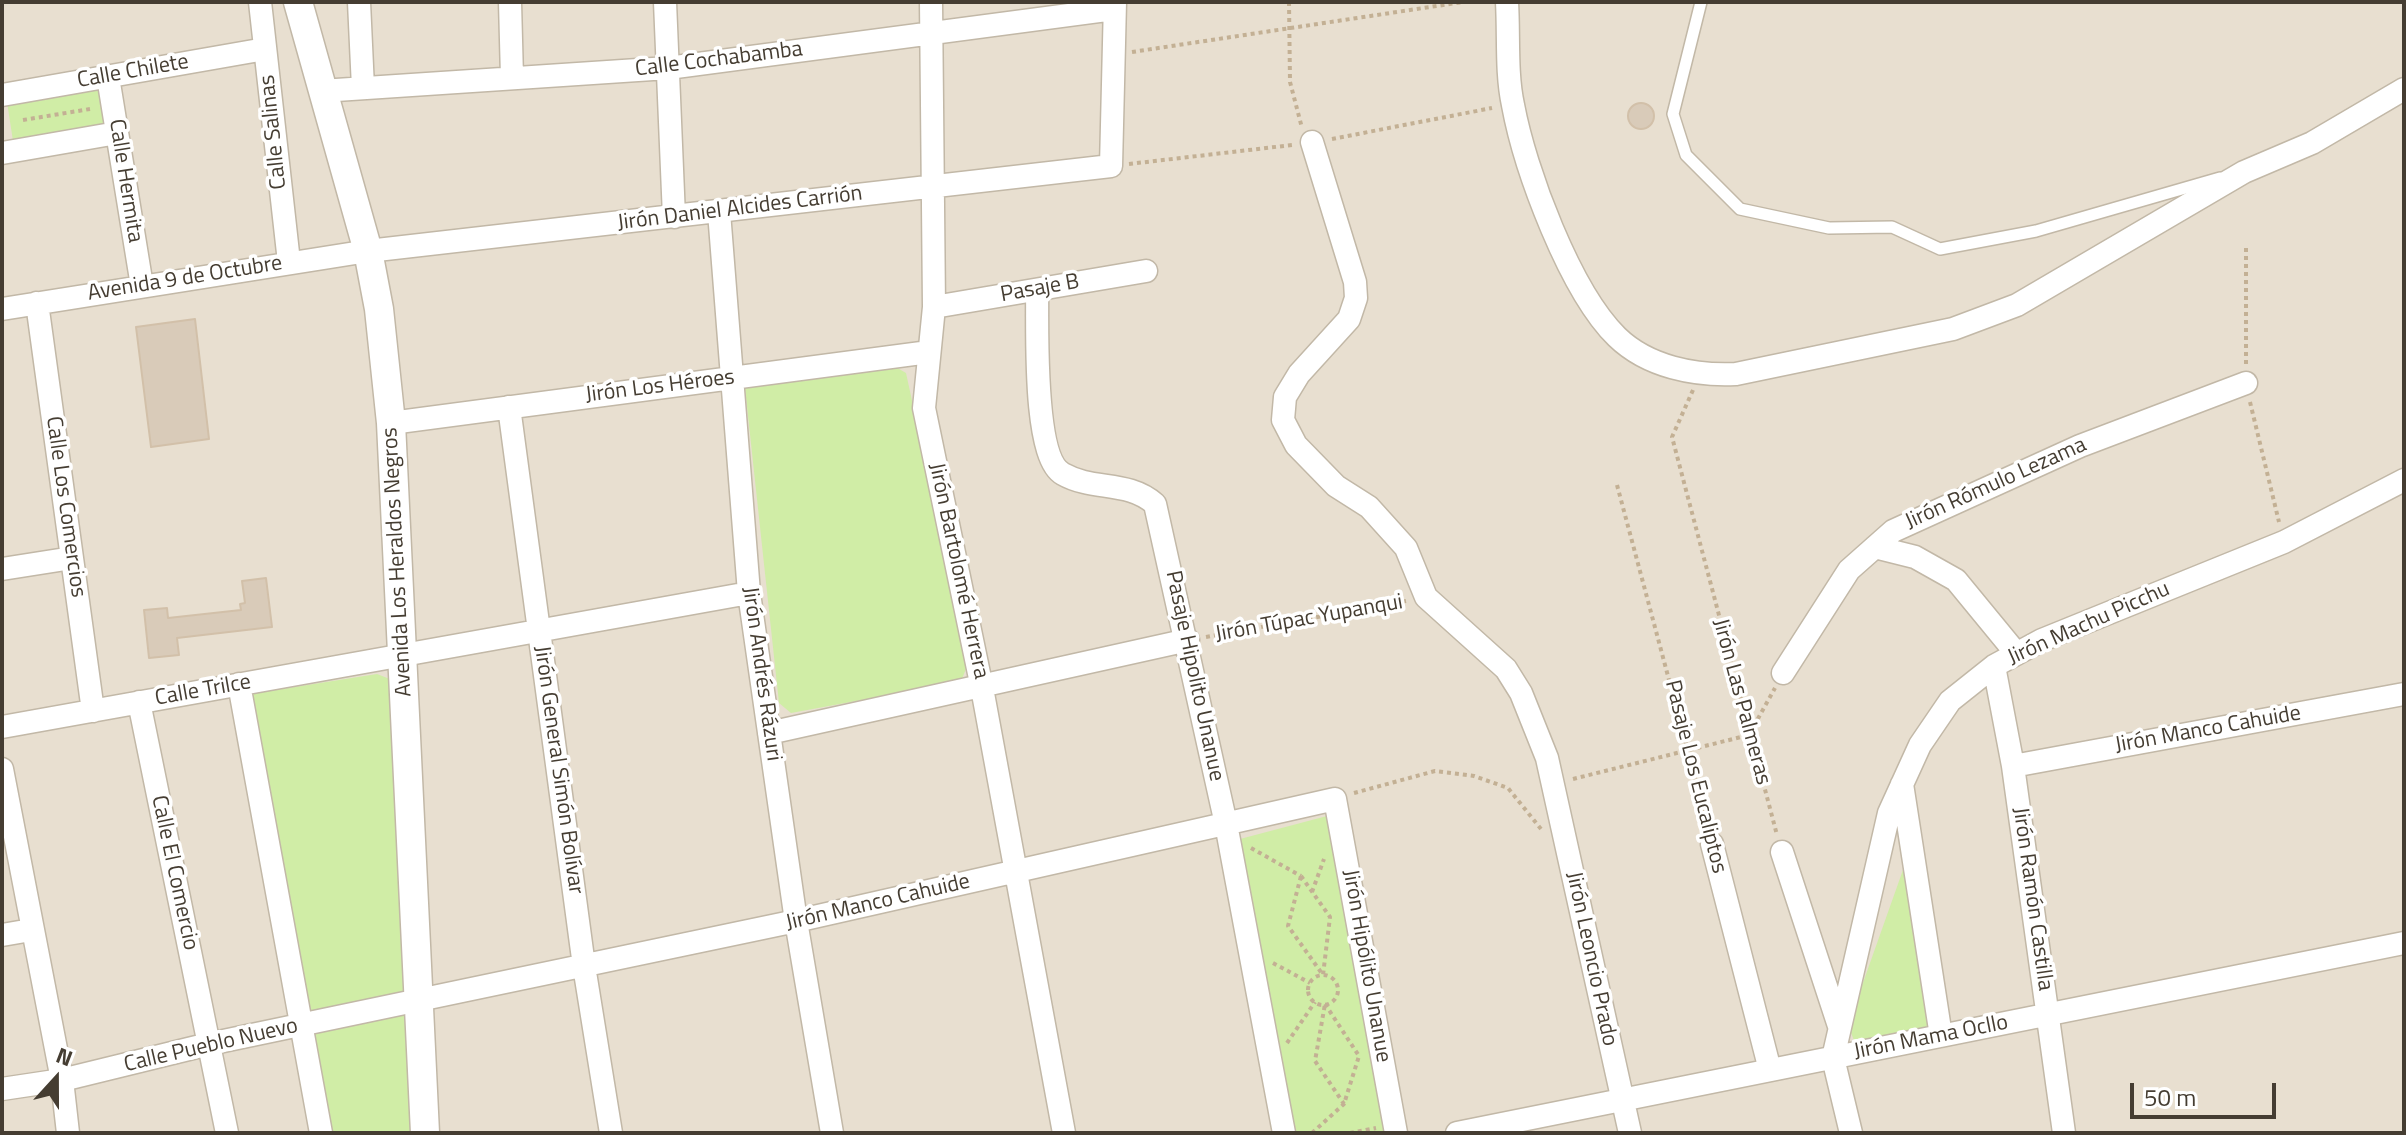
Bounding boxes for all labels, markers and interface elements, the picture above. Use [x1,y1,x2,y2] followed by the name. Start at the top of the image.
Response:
[634,37,804,83] street label: Calle Cochabamba
[75,49,191,95] street label: Calle Chilete
[255,73,293,191] street label: Calle Salinas
[102,117,148,245] street label: Calle Hermita
[616,181,864,237] street label: Jirón Daniel Alcides Carrión
[86,251,284,307] street label: Avenida 9 de Octubre
[999,269,1081,309] street label: Pasaje B
[584,365,736,409] street label: Jirón Los Héroes
[39,415,91,599] street label: Calle Los Comercios
[378,427,418,697] street label: Avenida Los Heraldos Negros
[1901,432,2091,536] street label: Jirón Rómulo Lezama
[922,461,994,681] street label: Jirón Bartolomé Herrera
[1159,568,1229,784] street label: Pasaje Hipolito Unanue
[2004,576,2174,672] street label: Jirón Machu Picchu
[736,585,786,763] street label: Jirón Andrés Rázuri
[1213,590,1405,648] street label: Jirón Túpac Yupanqui
[1706,616,1776,788] street label: Jirón Las Palmeras
[527,644,589,896] street label: Jirón General Simón Bolívar
[153,670,253,712] street label: Calle Trilce
[1658,678,1732,876] street label: Pasaje Los Eucaliptos
[2113,701,2303,759] street label: Jirón Manco Cahuide
[145,793,203,953] street label: Calle El Comercio
[2006,806,2058,992] street label: Jirón Ramón Castilla
[1336,867,1396,1065] street label: Jirón Hipólito Unanue
[783,869,973,937] street label: Jirón Manco Cahuide
[1560,869,1622,1049] street label: Jirón Leoncio Prado
[1852,1010,2010,1066] street label: Jirón Mama Ocllo
[122,1013,300,1079] street label: Calle Pueblo Nuevo
[51,1038,78,1075] text: N
[16,1039,96,1119] north arrow
[2134,1067,2280,1117] scale bar
[2144,1079,2196,1115] text: 50 m

